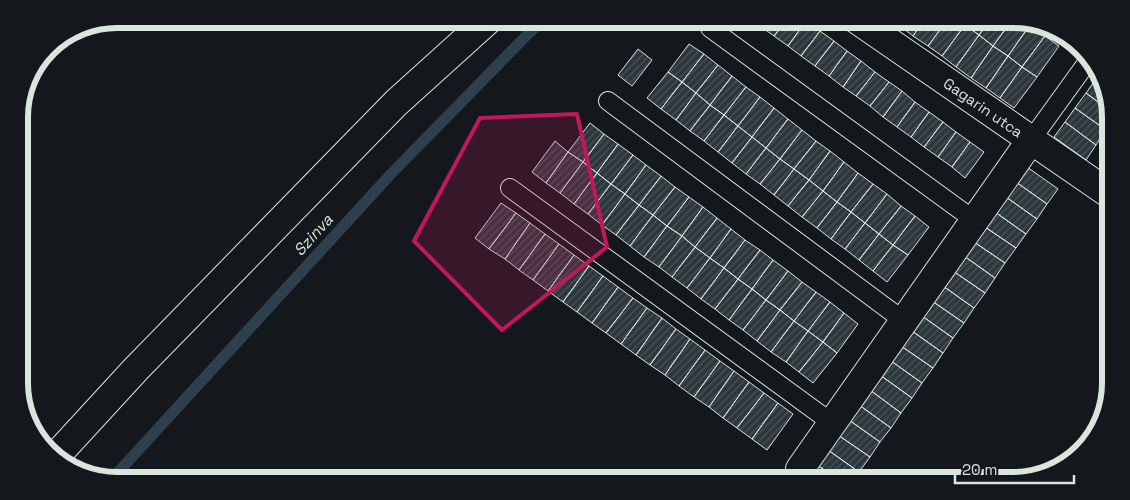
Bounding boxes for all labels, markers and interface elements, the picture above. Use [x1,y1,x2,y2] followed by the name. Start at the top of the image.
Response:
[940,73,1027,141] street label: Gagarin utca
[289,209,338,260] water label: Szinva
[955,452,1074,484] scale bar
[962,460,997,479] text: 20 m

